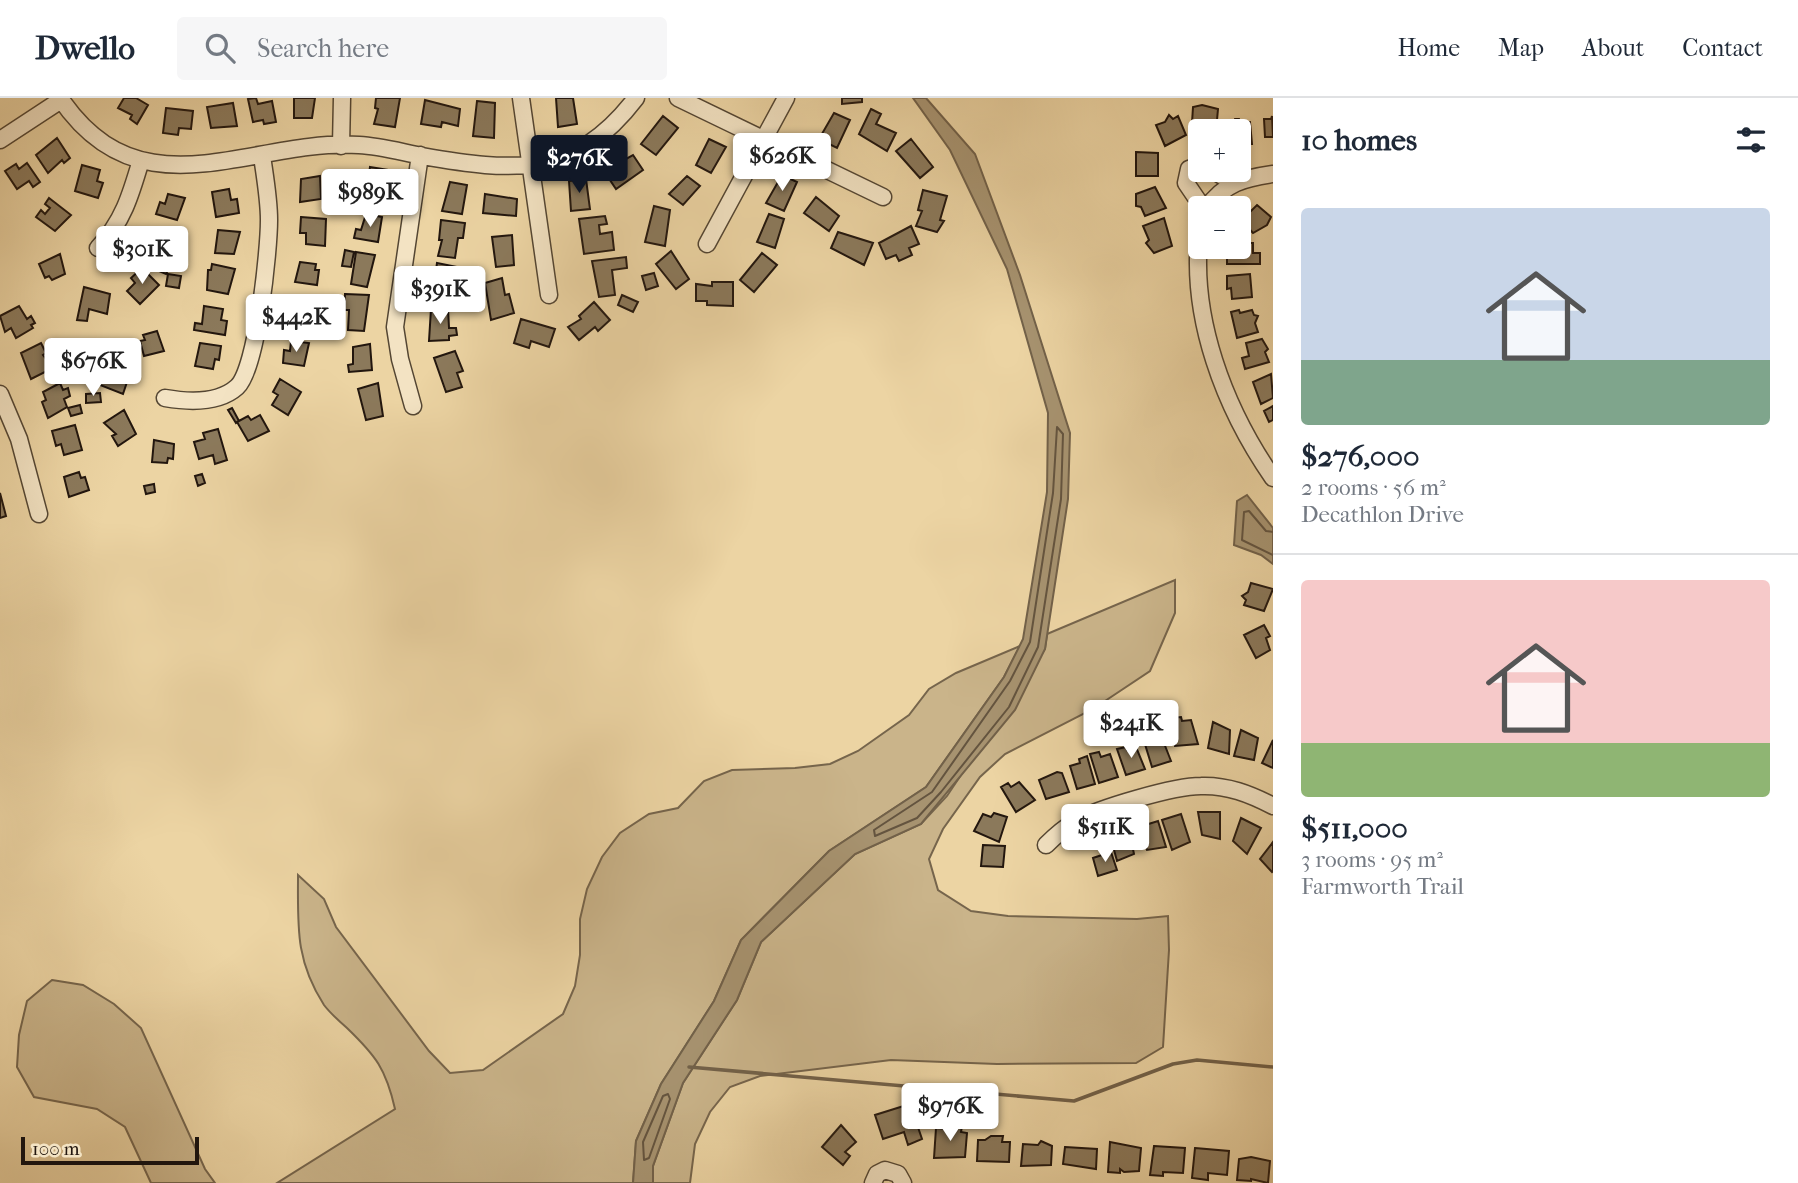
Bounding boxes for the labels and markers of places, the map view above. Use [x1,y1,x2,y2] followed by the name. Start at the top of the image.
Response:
[733,134,831,193] pin: $626K
[530,136,628,195] pin: $276K
[321,170,419,229] pin: $989K
[93,226,191,286] pin: $301K
[391,266,489,326] pin: $391K
[247,294,345,354] pin: $442K
[44,338,142,398] pin: $676K
[1082,700,1180,760] pin: $241K
[1056,804,1154,864] pin: $511K
[901,1084,999,1143] pin: $976K

